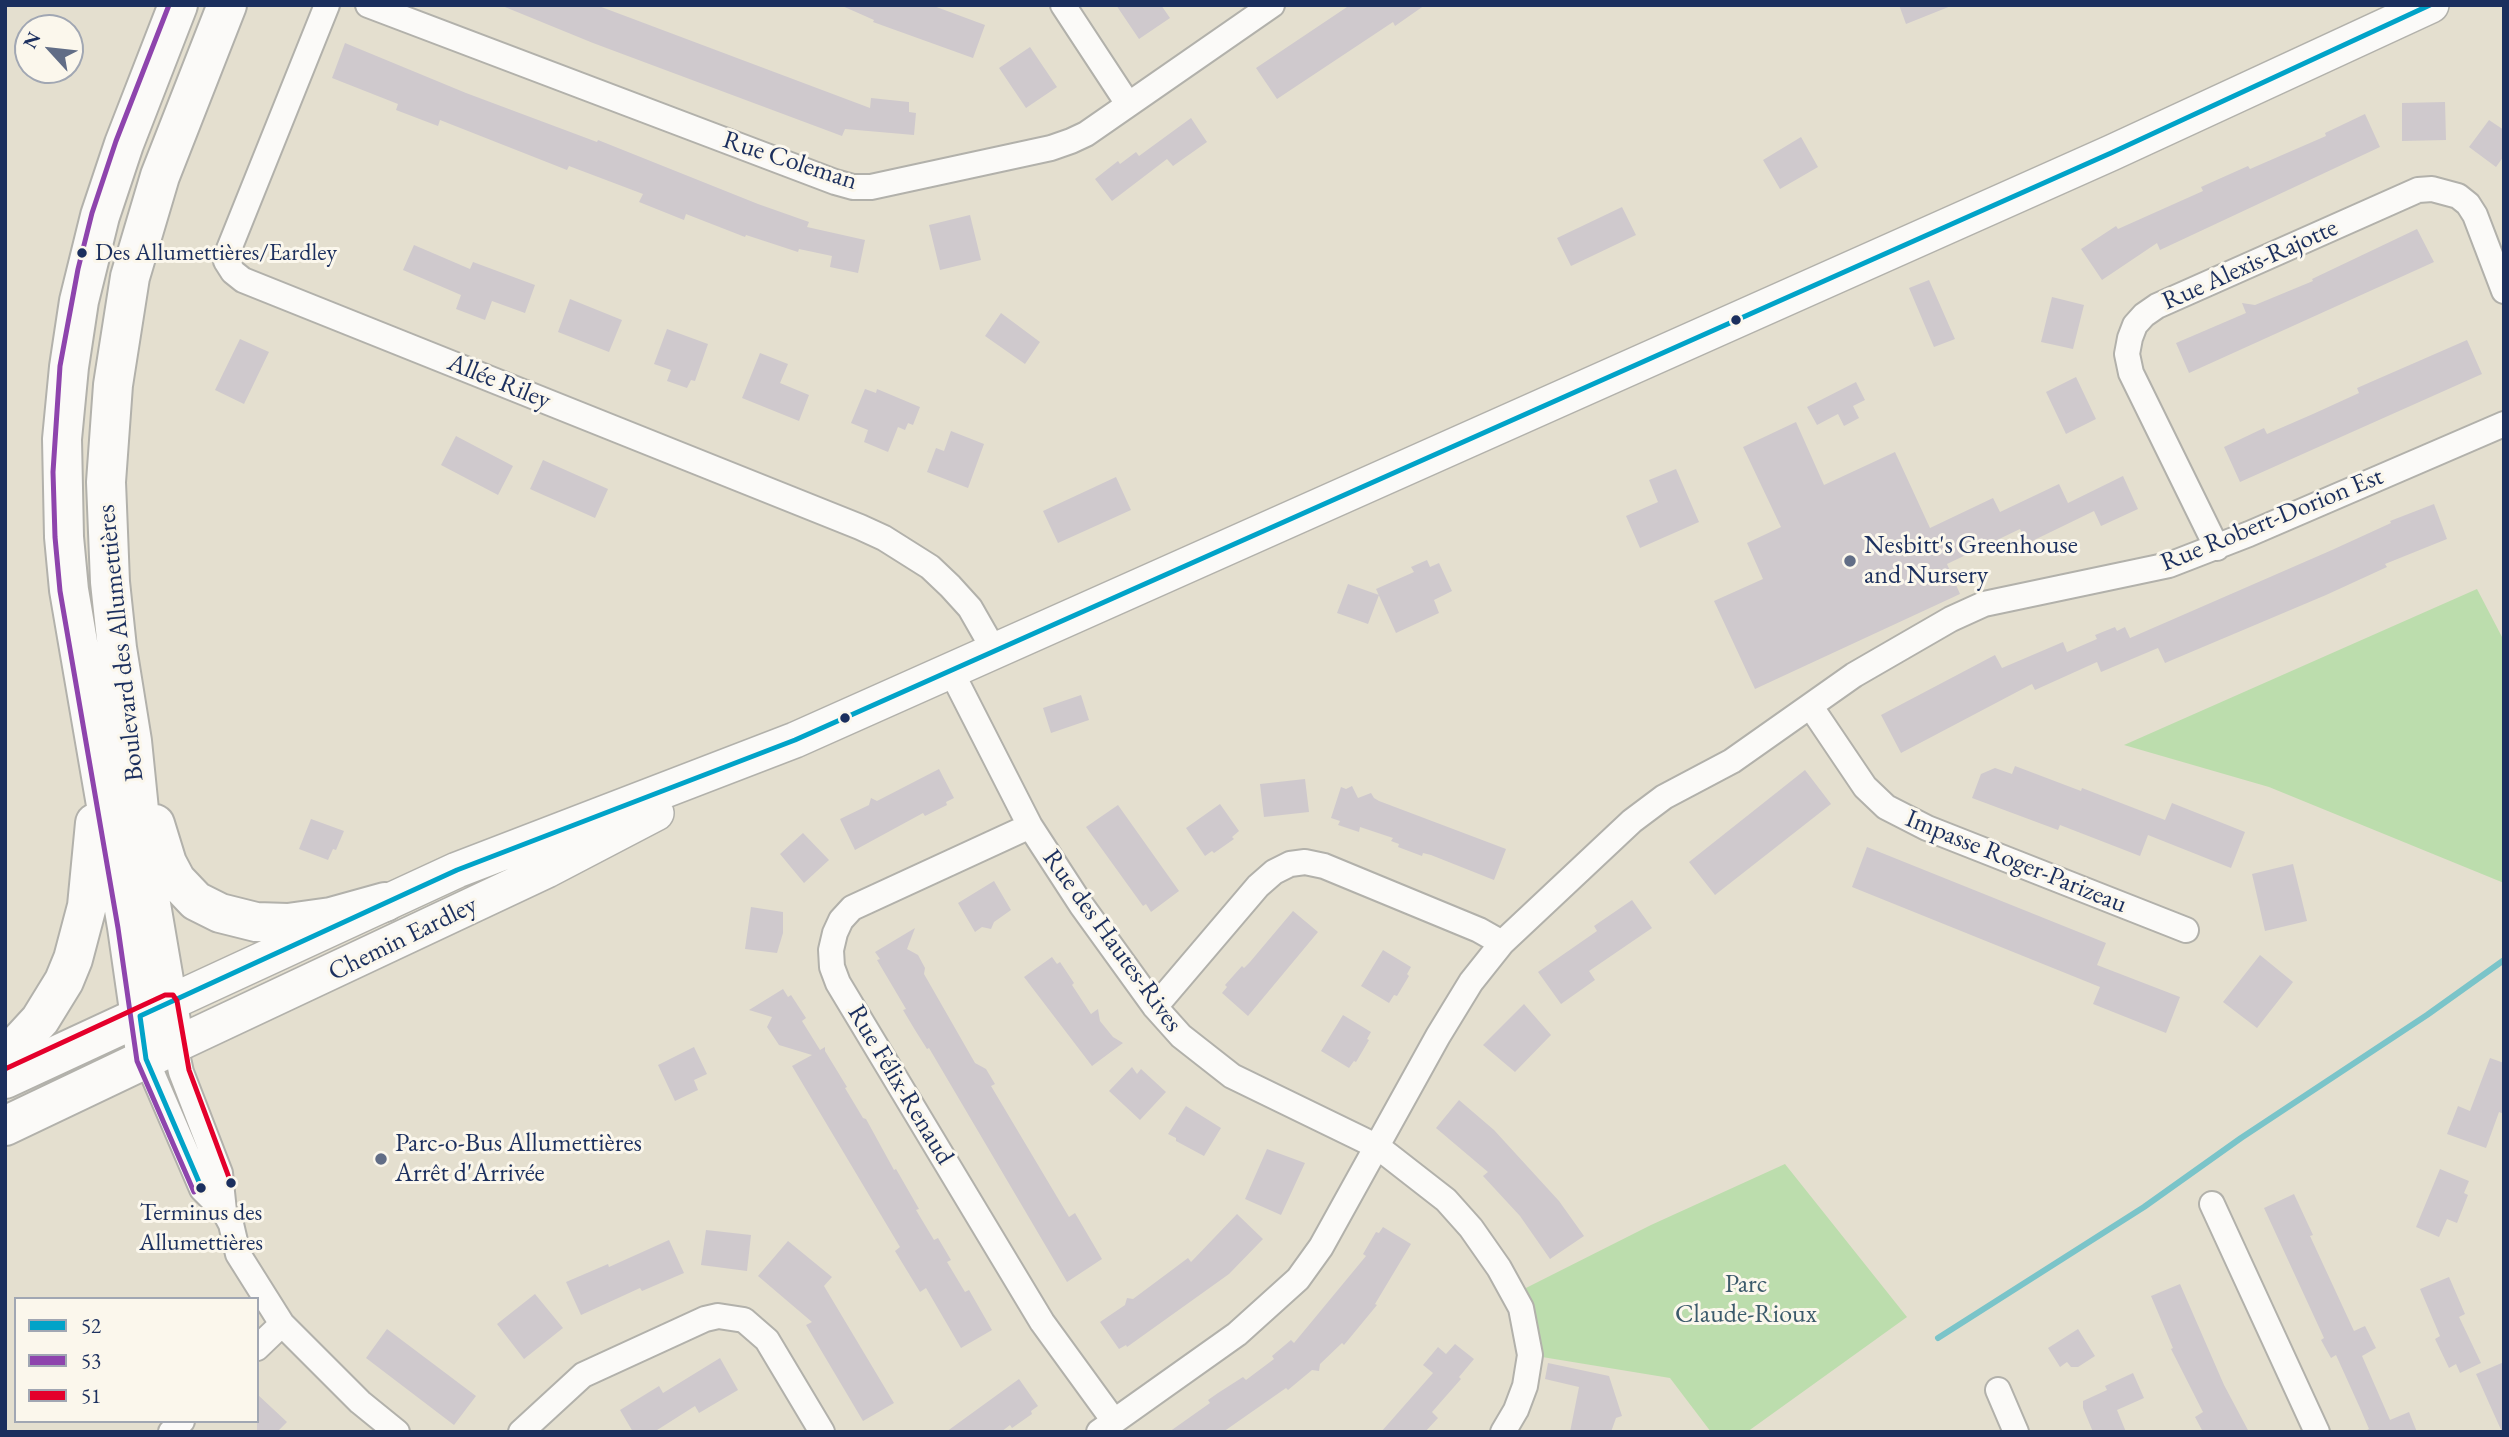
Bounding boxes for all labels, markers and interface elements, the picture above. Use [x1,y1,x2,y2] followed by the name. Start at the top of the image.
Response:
[14,14,84,84] north arrow
[17,28,46,53] text: N
[719,125,861,197] street label: Rue Coleman
[2158,212,2342,318] street label: Rue Alexis-Rajotte
[95,239,337,267] place label: Des Allumettières/Eardley
[75,246,89,260] marker: Des Allumettières/Eardley
[1729,313,1743,327] unlabelled marker
[443,347,555,417] street label: Allée Riley
[2156,461,2388,579] street label: Rue Robert-Dorion Est
[91,503,151,783] street label: Boulevard des Allumettières
[1864,530,2078,592] place label: Nesbitt's Greenhouse and Nursery
[1842,553,1858,569] marker: Nesbitt's Greenhouse and Nursery
[838,711,852,725] unlabelled marker
[1901,803,2131,921] street label: Impasse Roger-Parizeau
[1035,844,1189,1038] street label: Rue des Hautes-Rives
[324,890,482,988] street label: Chemin Eardley
[840,999,960,1171] street label: Rue Félix-Renaud
[395,1128,642,1190] place label: Parc-o-Bus Allumettières Arrêt d'Arrivée
[373,1151,389,1167] marker: Parc-o-Bus Allumettières Arrêt d'Arrivée
[224,1176,238,1190] unlabelled marker
[194,1181,208,1195] marker: Terminus des Allumettières
[139,1199,263,1255] place label: Terminus des Allumettières
[1675,1269,1817,1330] park label: Parc Claude-Rioux
[14,1297,259,1423] legend
[81,1312,101,1339] text: 52
[81,1347,101,1374] text: 53
[81,1382,101,1409] text: 51

